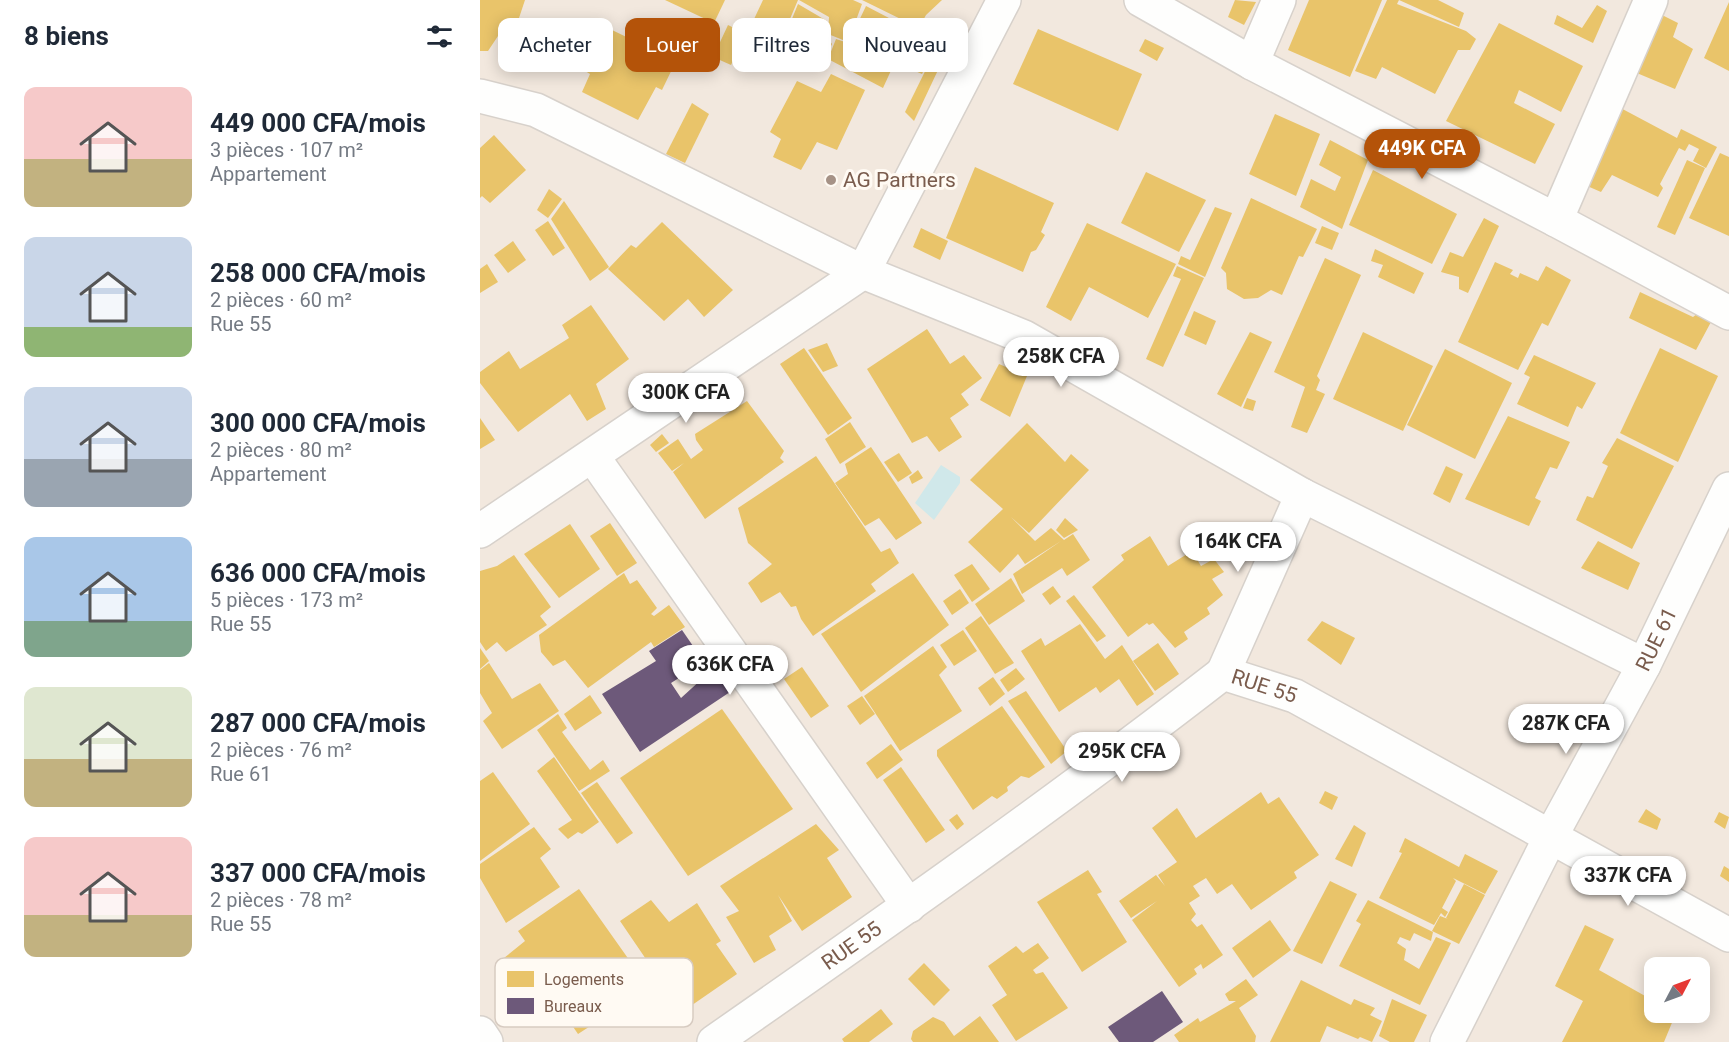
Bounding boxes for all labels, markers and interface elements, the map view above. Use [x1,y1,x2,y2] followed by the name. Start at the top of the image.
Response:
[498,18,613,72] chip: Acheter
[625,18,720,72] chip: Louer
[732,18,831,72] chip: Filtres
[843,18,968,72] chip: Nouveau
[423,20,456,53] icon: filters
[24,21,109,51] text: 8 biens
[210,108,426,138] text: 449 000 CFA/mois
[72,111,144,183] icon: home
[1360,129,1484,180] pin: 449K CFA
[1378,136,1466,160] text: 449K CFA
[210,138,363,162] text: 3 pièces · 107 m²
[210,162,327,186] text: Appartement
[843,168,956,192] place label: AG Partners
[824,173,838,187] marker: AG Partners
[210,258,426,288] text: 258 000 CFA/mois
[72,261,144,333] icon: home
[210,288,352,312] text: 2 pièces · 60 m²
[210,312,271,336] text: Rue 55
[999,337,1123,388] pin: 258K CFA
[1017,344,1105,368] text: 258K CFA
[624,373,748,424] pin: 300K CFA
[642,380,730,404] text: 300K CFA
[210,408,426,438] text: 300 000 CFA/mois
[72,411,144,483] icon: home
[210,438,352,462] text: 2 pièces · 80 m²
[210,462,327,486] text: Appartement
[1176,522,1300,573] pin: 164K CFA
[1194,529,1282,553] text: 164K CFA
[210,558,426,588] text: 636 000 CFA/mois
[72,561,144,633] icon: home
[210,588,363,612] text: 5 pièces · 173 m²
[1631,604,1682,675] street label: RUE 61
[210,612,271,636] text: Rue 55
[668,645,792,696] pin: 636K CFA
[686,652,774,676] text: 636K CFA
[1228,664,1300,708] street label: RUE 55
[1504,704,1628,755] pin: 287K CFA
[210,708,426,738] text: 287 000 CFA/mois
[72,711,144,783] icon: home
[1522,711,1610,735] text: 287K CFA
[1060,732,1184,783] pin: 295K CFA
[210,738,352,762] text: 2 pièces · 76 m²
[1078,739,1166,763] text: 295K CFA
[210,762,271,786] text: Rue 61
[1566,856,1690,907] pin: 337K CFA
[210,858,426,888] text: 337 000 CFA/mois
[72,861,144,933] icon: home
[1584,863,1672,887] text: 337K CFA
[210,888,352,912] text: 2 pièces · 78 m²
[210,912,271,936] text: Rue 55
[817,916,886,975] street label: RUE 55
[1644,957,1710,1023] north arrow
[1644,957,1710,1023] map controls
[495,958,693,1027] legend
[544,970,624,989] text: Logements
[544,997,602,1016] text: Bureaux

